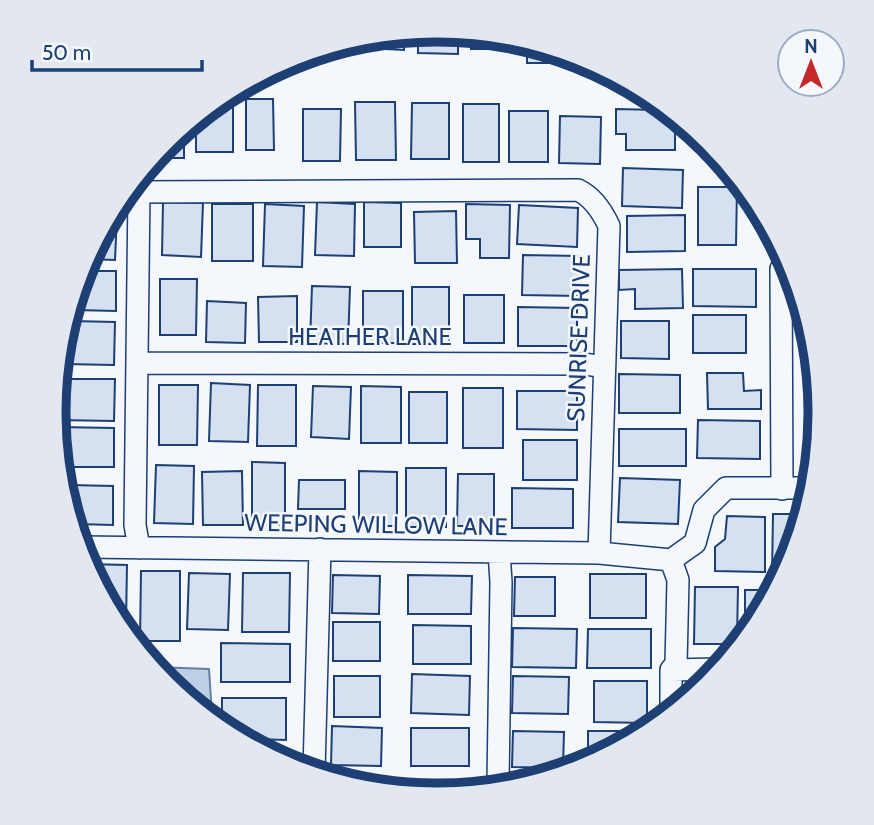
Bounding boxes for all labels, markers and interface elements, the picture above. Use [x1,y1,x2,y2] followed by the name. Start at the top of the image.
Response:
[32,28,201,72] scale bar
[776,28,846,98] north arrow
[804,35,818,58] text: N
[42,40,91,65] text: 50 m
[561,254,596,422] street label: SUNRISE DRIVE
[288,322,452,351] street label: HEATHER LANE
[244,508,508,541] street label: WEEPING WILLOW LANE

